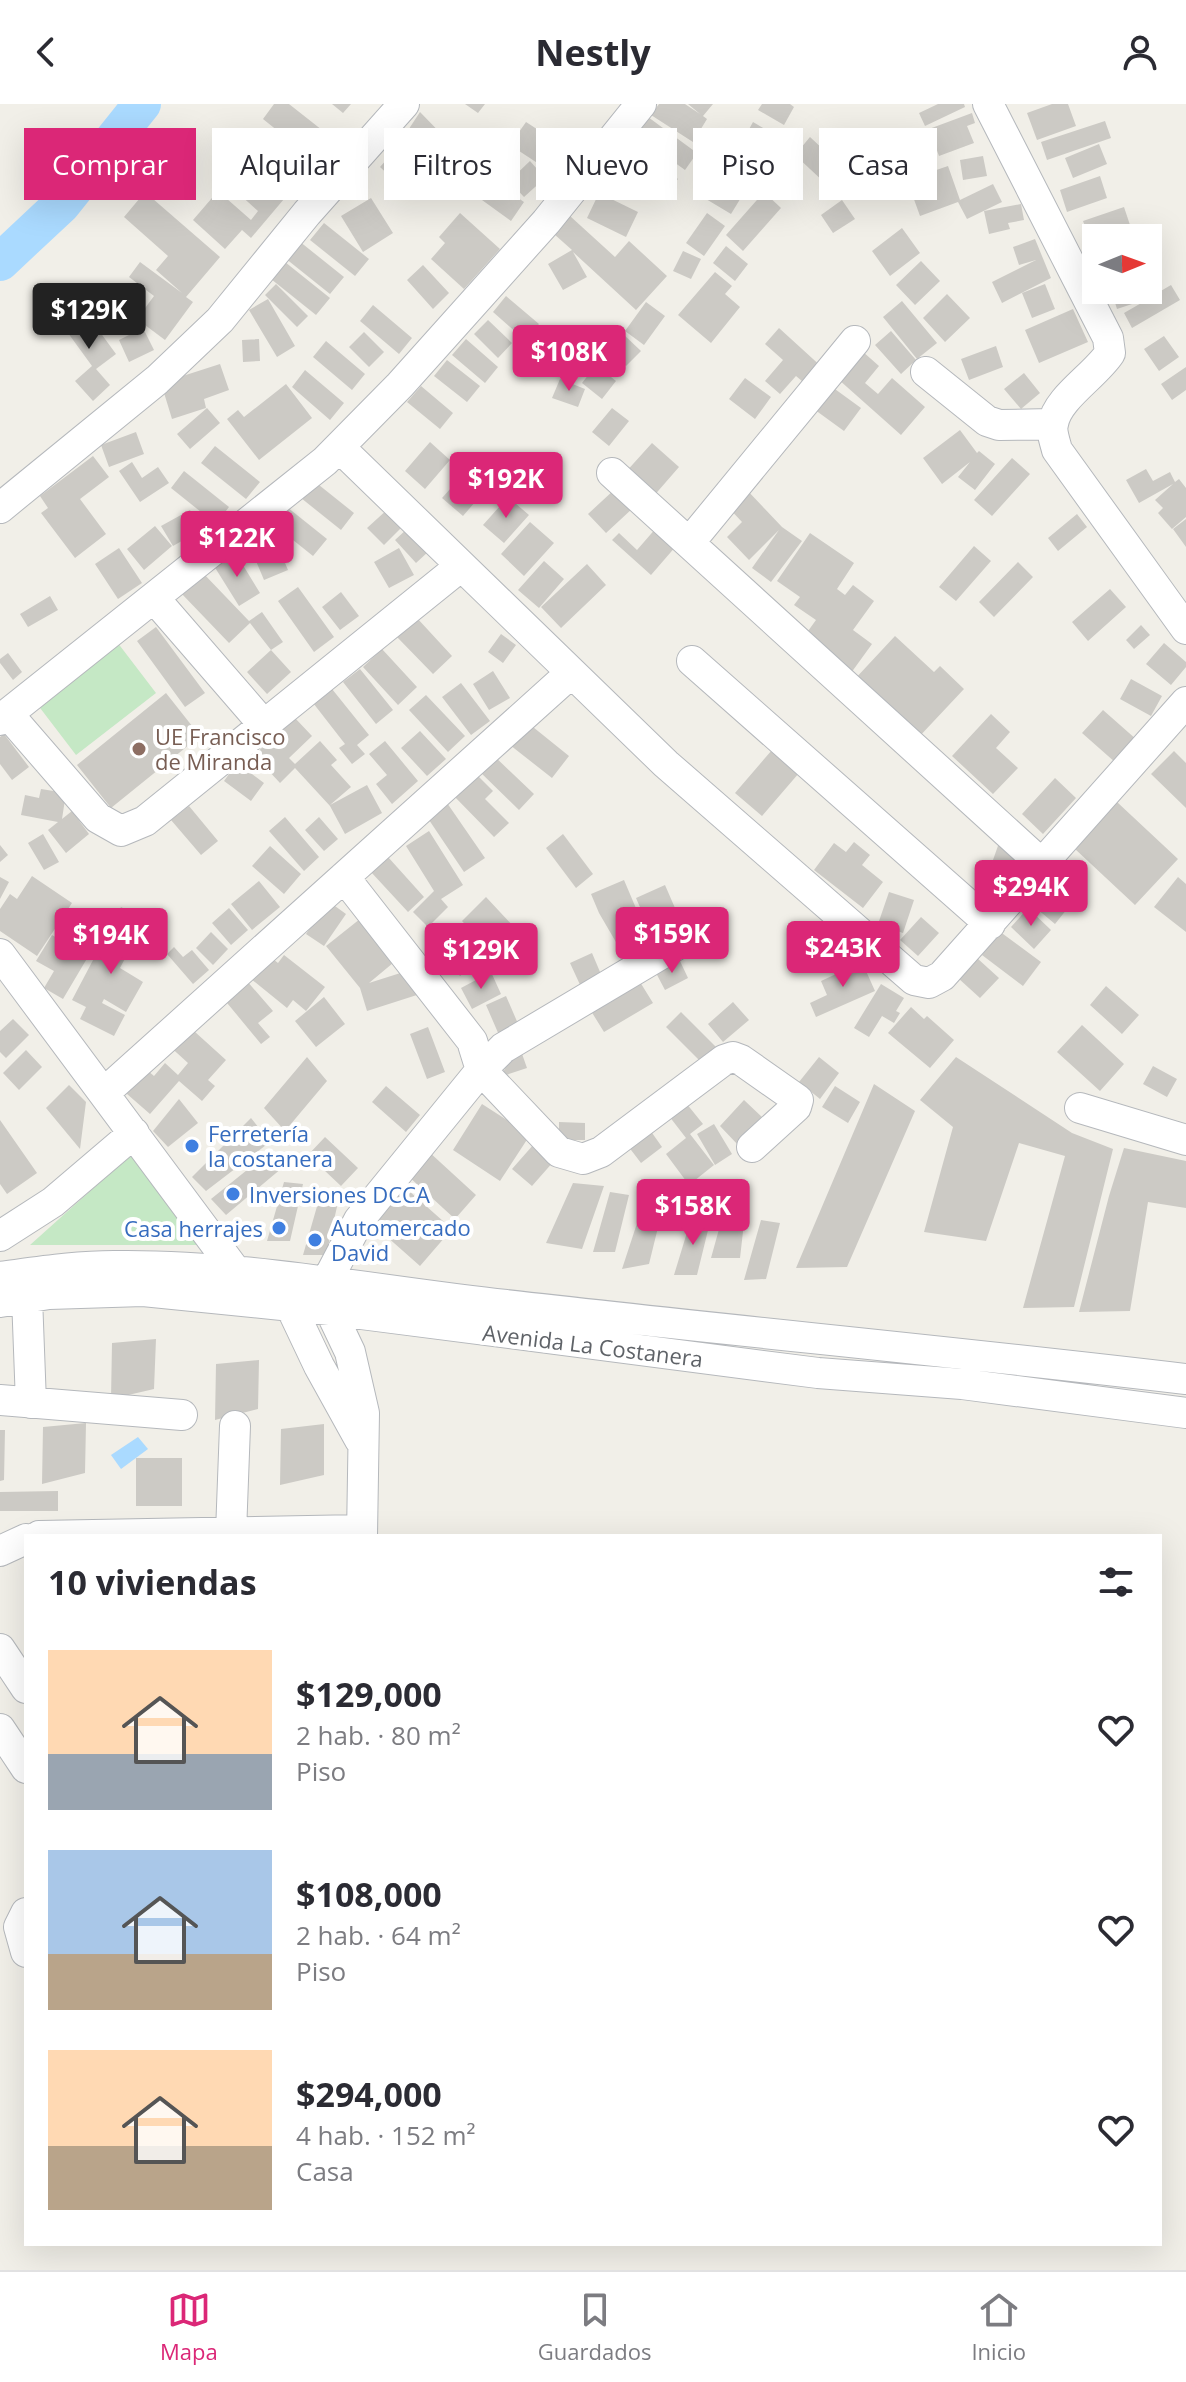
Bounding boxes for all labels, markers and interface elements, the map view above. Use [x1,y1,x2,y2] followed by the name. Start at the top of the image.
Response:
[535,28,651,77] text: Nestly
[24,30,68,74] icon: back
[1118,30,1162,74] icon: person
[24,128,196,200] chip: Comprar
[212,128,368,200] chip: Alquilar
[384,128,520,200] chip: Filtros
[536,128,677,200] chip: Nuevo
[693,128,803,200] chip: Piso
[819,128,937,200] chip: Casa
[1082,224,1162,304] north arrow
[1082,224,1162,304] map controls
[33,283,145,351] pin: $129K
[51,291,127,327] text: $129K
[513,325,625,393] pin: $108K
[531,333,607,369] text: $108K
[450,452,562,520] pin: $192K
[468,460,544,496] text: $192K
[181,511,293,579] pin: $122K
[199,519,275,555] text: $122K
[155,721,285,776] place label: UE Francisco de Miranda
[130,740,148,758] marker: UE Francisco de Miranda
[975,860,1087,928] pin: $294K
[993,868,1069,904] text: $294K
[616,907,728,975] pin: $159K
[55,908,167,976] pin: $194K
[634,915,710,951] text: $159K
[73,916,149,952] text: $194K
[787,921,899,989] pin: $243K
[425,923,537,991] pin: $129K
[805,929,881,965] text: $243K
[443,931,519,967] text: $129K
[208,1118,333,1173] place label: Ferretería la costanera
[183,1137,201,1155] marker: Ferretería la costanera
[249,1179,430,1209] place label: Inversiones DCCA
[637,1179,749,1247] pin: $158K
[224,1185,242,1203] marker: Inversiones DCCA
[655,1187,731,1223] text: $158K
[331,1212,471,1267] place label: Automercado David
[124,1213,263,1243] place label: Casa herrajes
[270,1219,288,1237] marker: Casa herrajes
[306,1231,324,1249] marker: Automercado David
[481,1317,705,1373] street label: Avenida La Costanera
[48,1559,257,1605] text: 10 viviendas
[1094,1560,1138,1604] icon: filters
[296,1671,442,1717] text: $129,000
[112,1682,208,1778] icon: home
[1094,1708,1138,1752] icon: heart
[296,1717,461,1753] text: 2 hab. · 80 m²
[296,1753,346,1789] text: Piso
[296,1871,442,1917] text: $108,000
[112,1882,208,1978] icon: home
[1094,1908,1138,1952] icon: heart
[296,1917,461,1953] text: 2 hab. · 64 m²
[296,1953,346,1989] text: Piso
[296,2071,442,2117] text: $294,000
[112,2082,208,2178] icon: home
[1094,2108,1138,2152] icon: heart
[296,2117,476,2153] text: 4 hab. · 152 m²
[296,2153,354,2189] text: Casa
[160,2288,218,2366] tab: Mapa
[538,2288,651,2366] tab: Guardados
[971,2288,1026,2366] tab: Inicio

